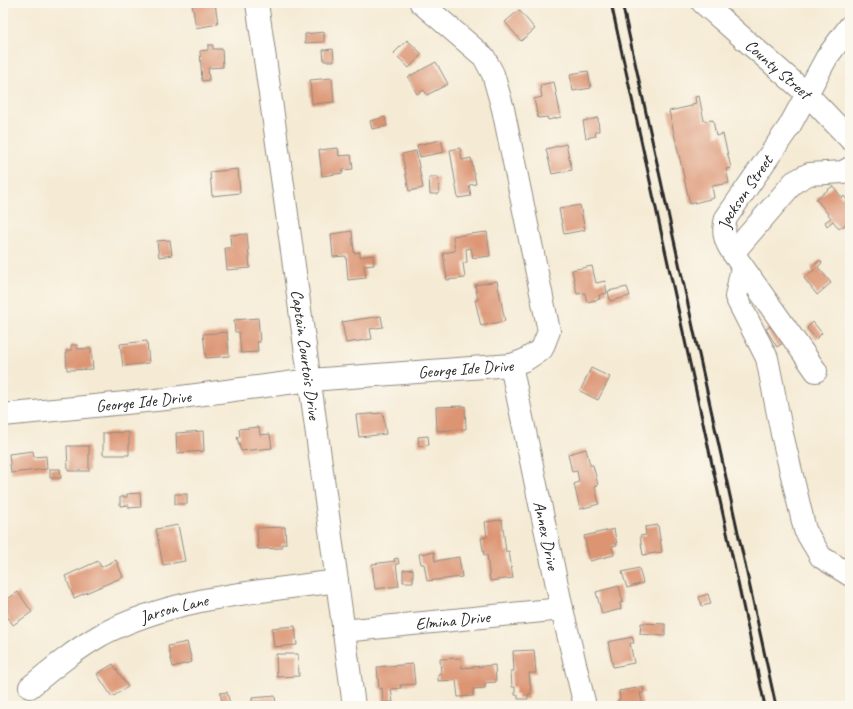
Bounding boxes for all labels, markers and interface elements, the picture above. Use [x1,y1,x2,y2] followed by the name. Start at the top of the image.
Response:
[741,34,817,105] street label: County Street
[714,149,778,231] street label: Jackson Street
[287,288,326,422] street label: Captain Courtois Drive
[417,354,515,382] street label: George Ide Drive
[95,385,193,416] street label: George Ide Drive
[529,499,564,573] street label: Annex Drive
[136,589,211,628] street label: Jarson Lane
[414,606,492,634] street label: Elmina Drive

